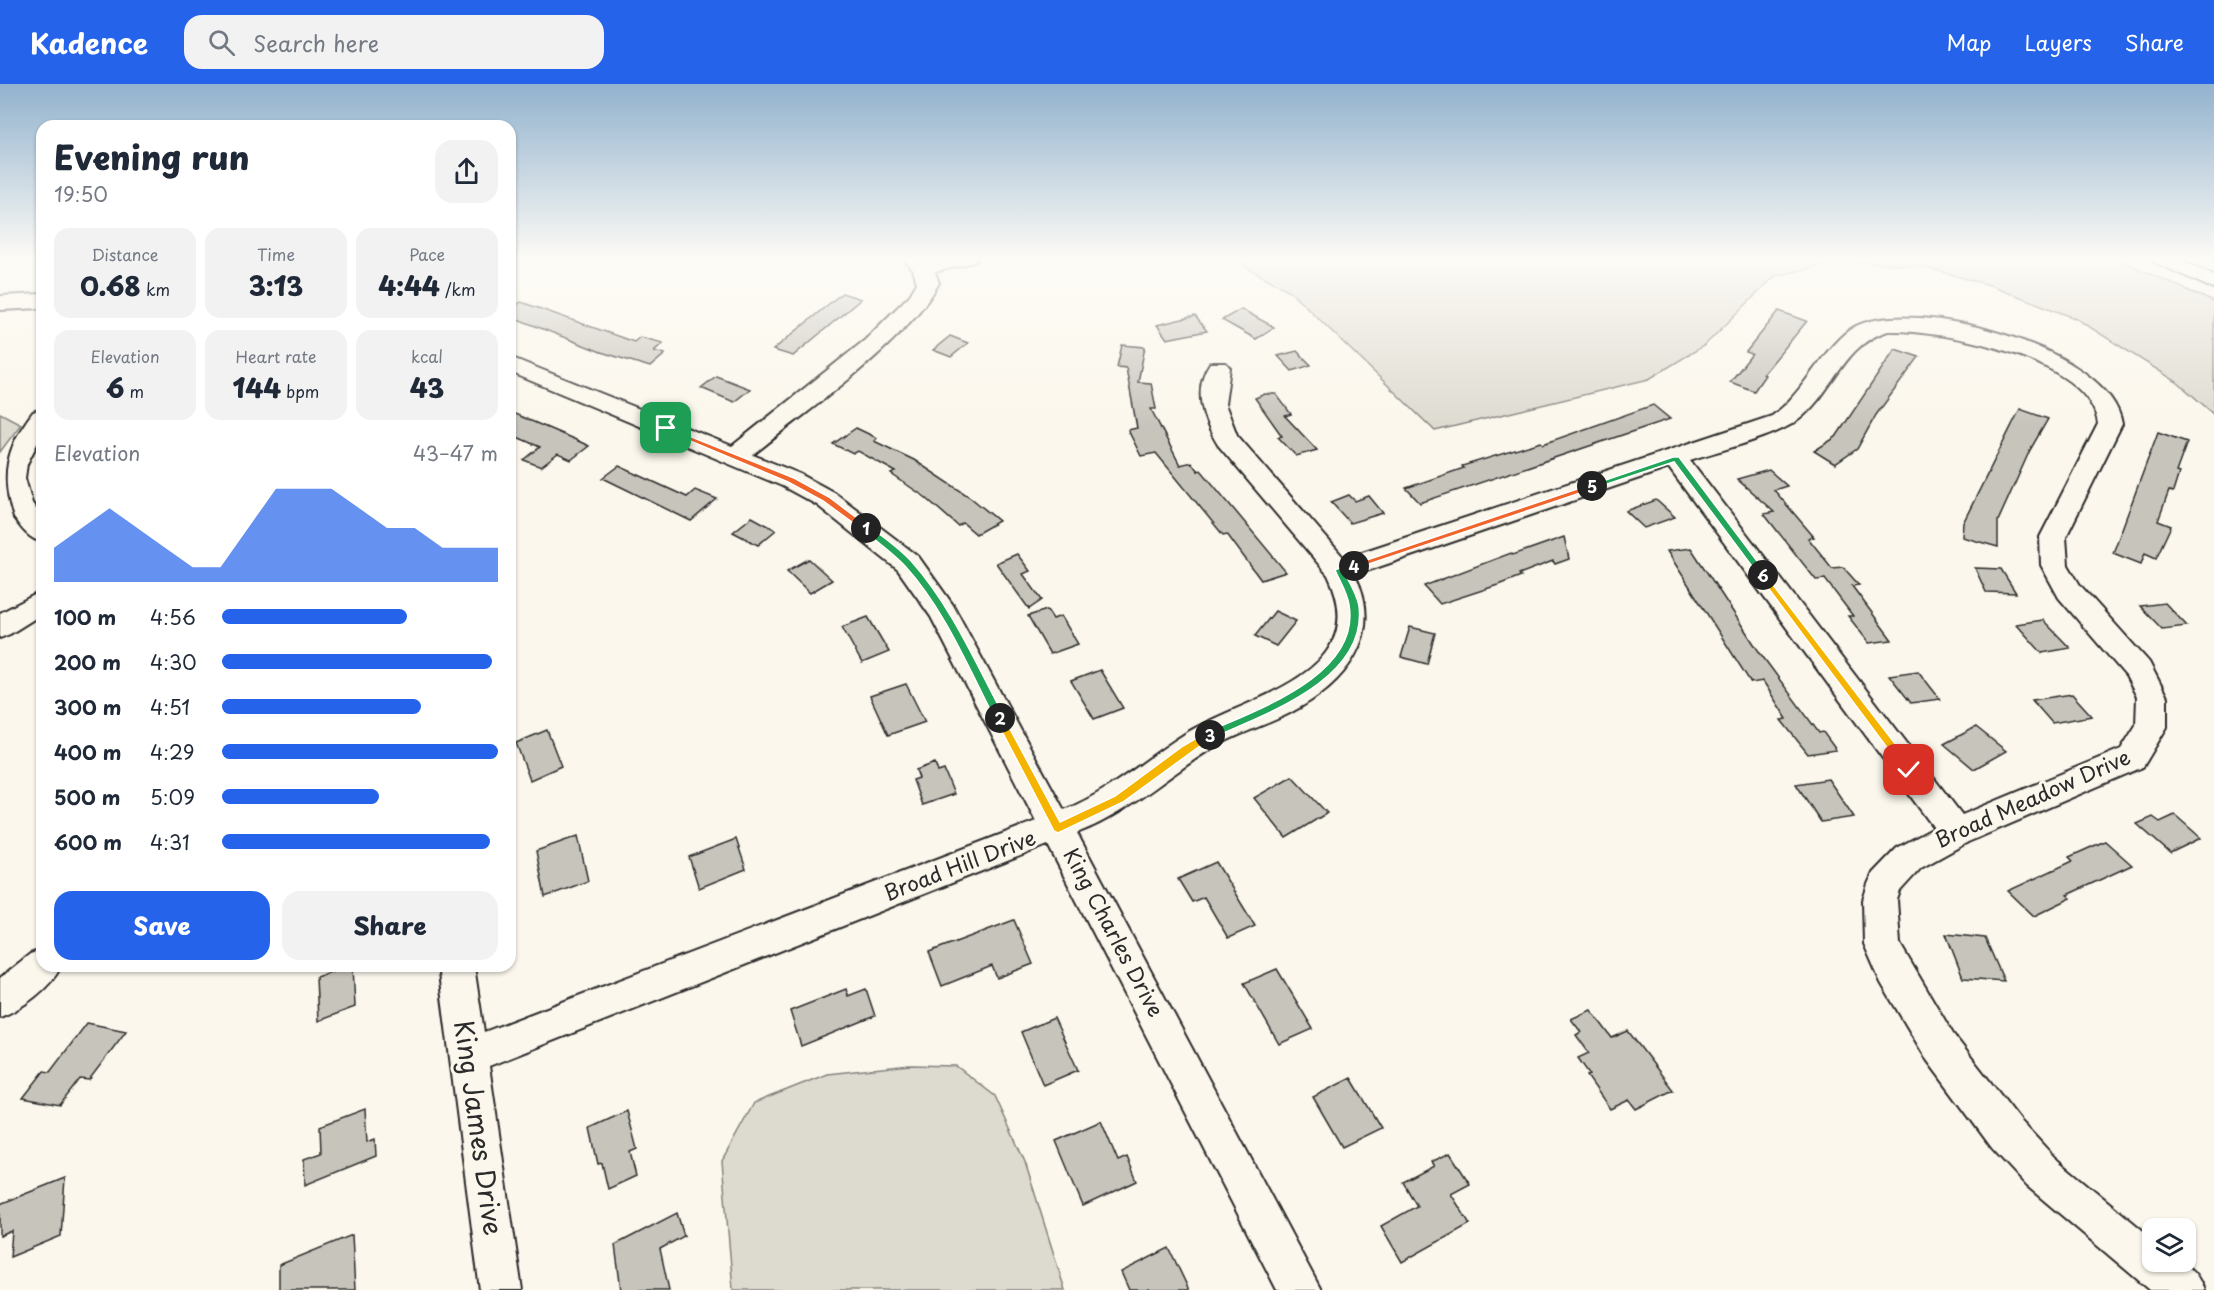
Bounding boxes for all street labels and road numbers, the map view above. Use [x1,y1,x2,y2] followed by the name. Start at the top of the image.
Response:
[1929,740,2135,855] street label: Broad Meadow Drive
[879,820,1040,908] street label: Broad Hill Drive
[1057,842,1173,1022] street label: King Charles Drive
[445,1018,514,1238] street label: King James Drive

